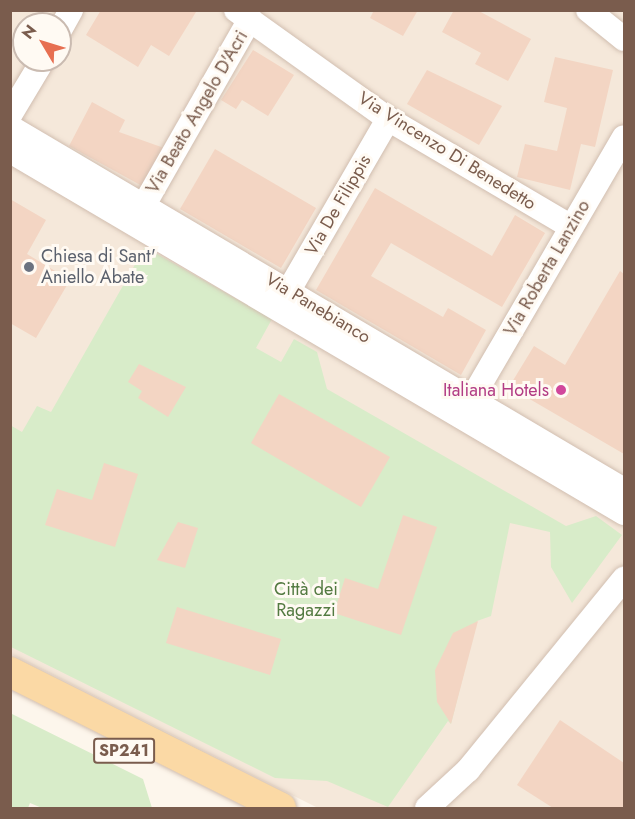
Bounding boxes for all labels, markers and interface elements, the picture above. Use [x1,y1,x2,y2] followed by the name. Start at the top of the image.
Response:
[12,12,72,72] north arrow
[16,20,42,44] text: N
[142,27,252,197] street label: Via Beato Angelo D'Acri
[354,87,540,215] street label: Via Vincenzo Di Benedetto
[301,151,375,259] street label: Via De Filippis
[499,196,595,340] street label: Via Roberta Lanzino
[41,246,156,288] place label: Chiesa di Sant' Aniello Abate
[22,260,36,274] marker: Chiesa di Sant' Aniello Abate
[262,268,374,348] street label: Via Panebianco
[443,379,549,401] place label: Italiana Hotels
[554,383,568,397] marker: Italiana Hotels
[274,579,338,622] park label: Città dei Ragazzi
[92,738,156,764] road number: SP241

